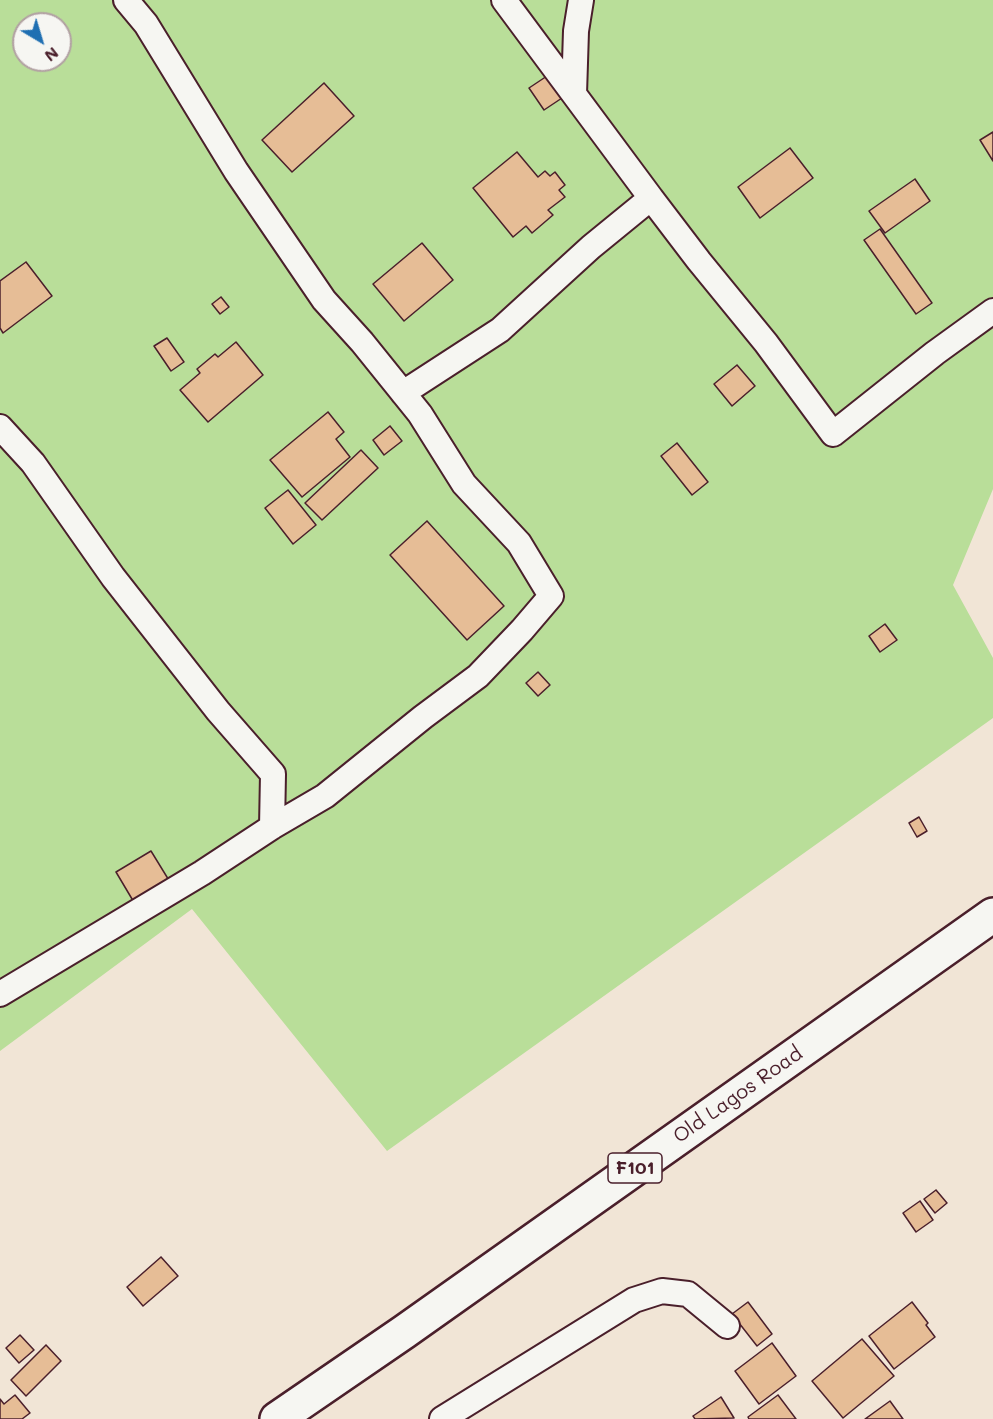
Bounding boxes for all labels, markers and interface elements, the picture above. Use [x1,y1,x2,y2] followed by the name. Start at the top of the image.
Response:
[12,12,72,72] north arrow
[41,43,63,67] text: N
[669,1041,807,1149] street label: Old Lagos Road
[608,1153,662,1183] road number: F101

